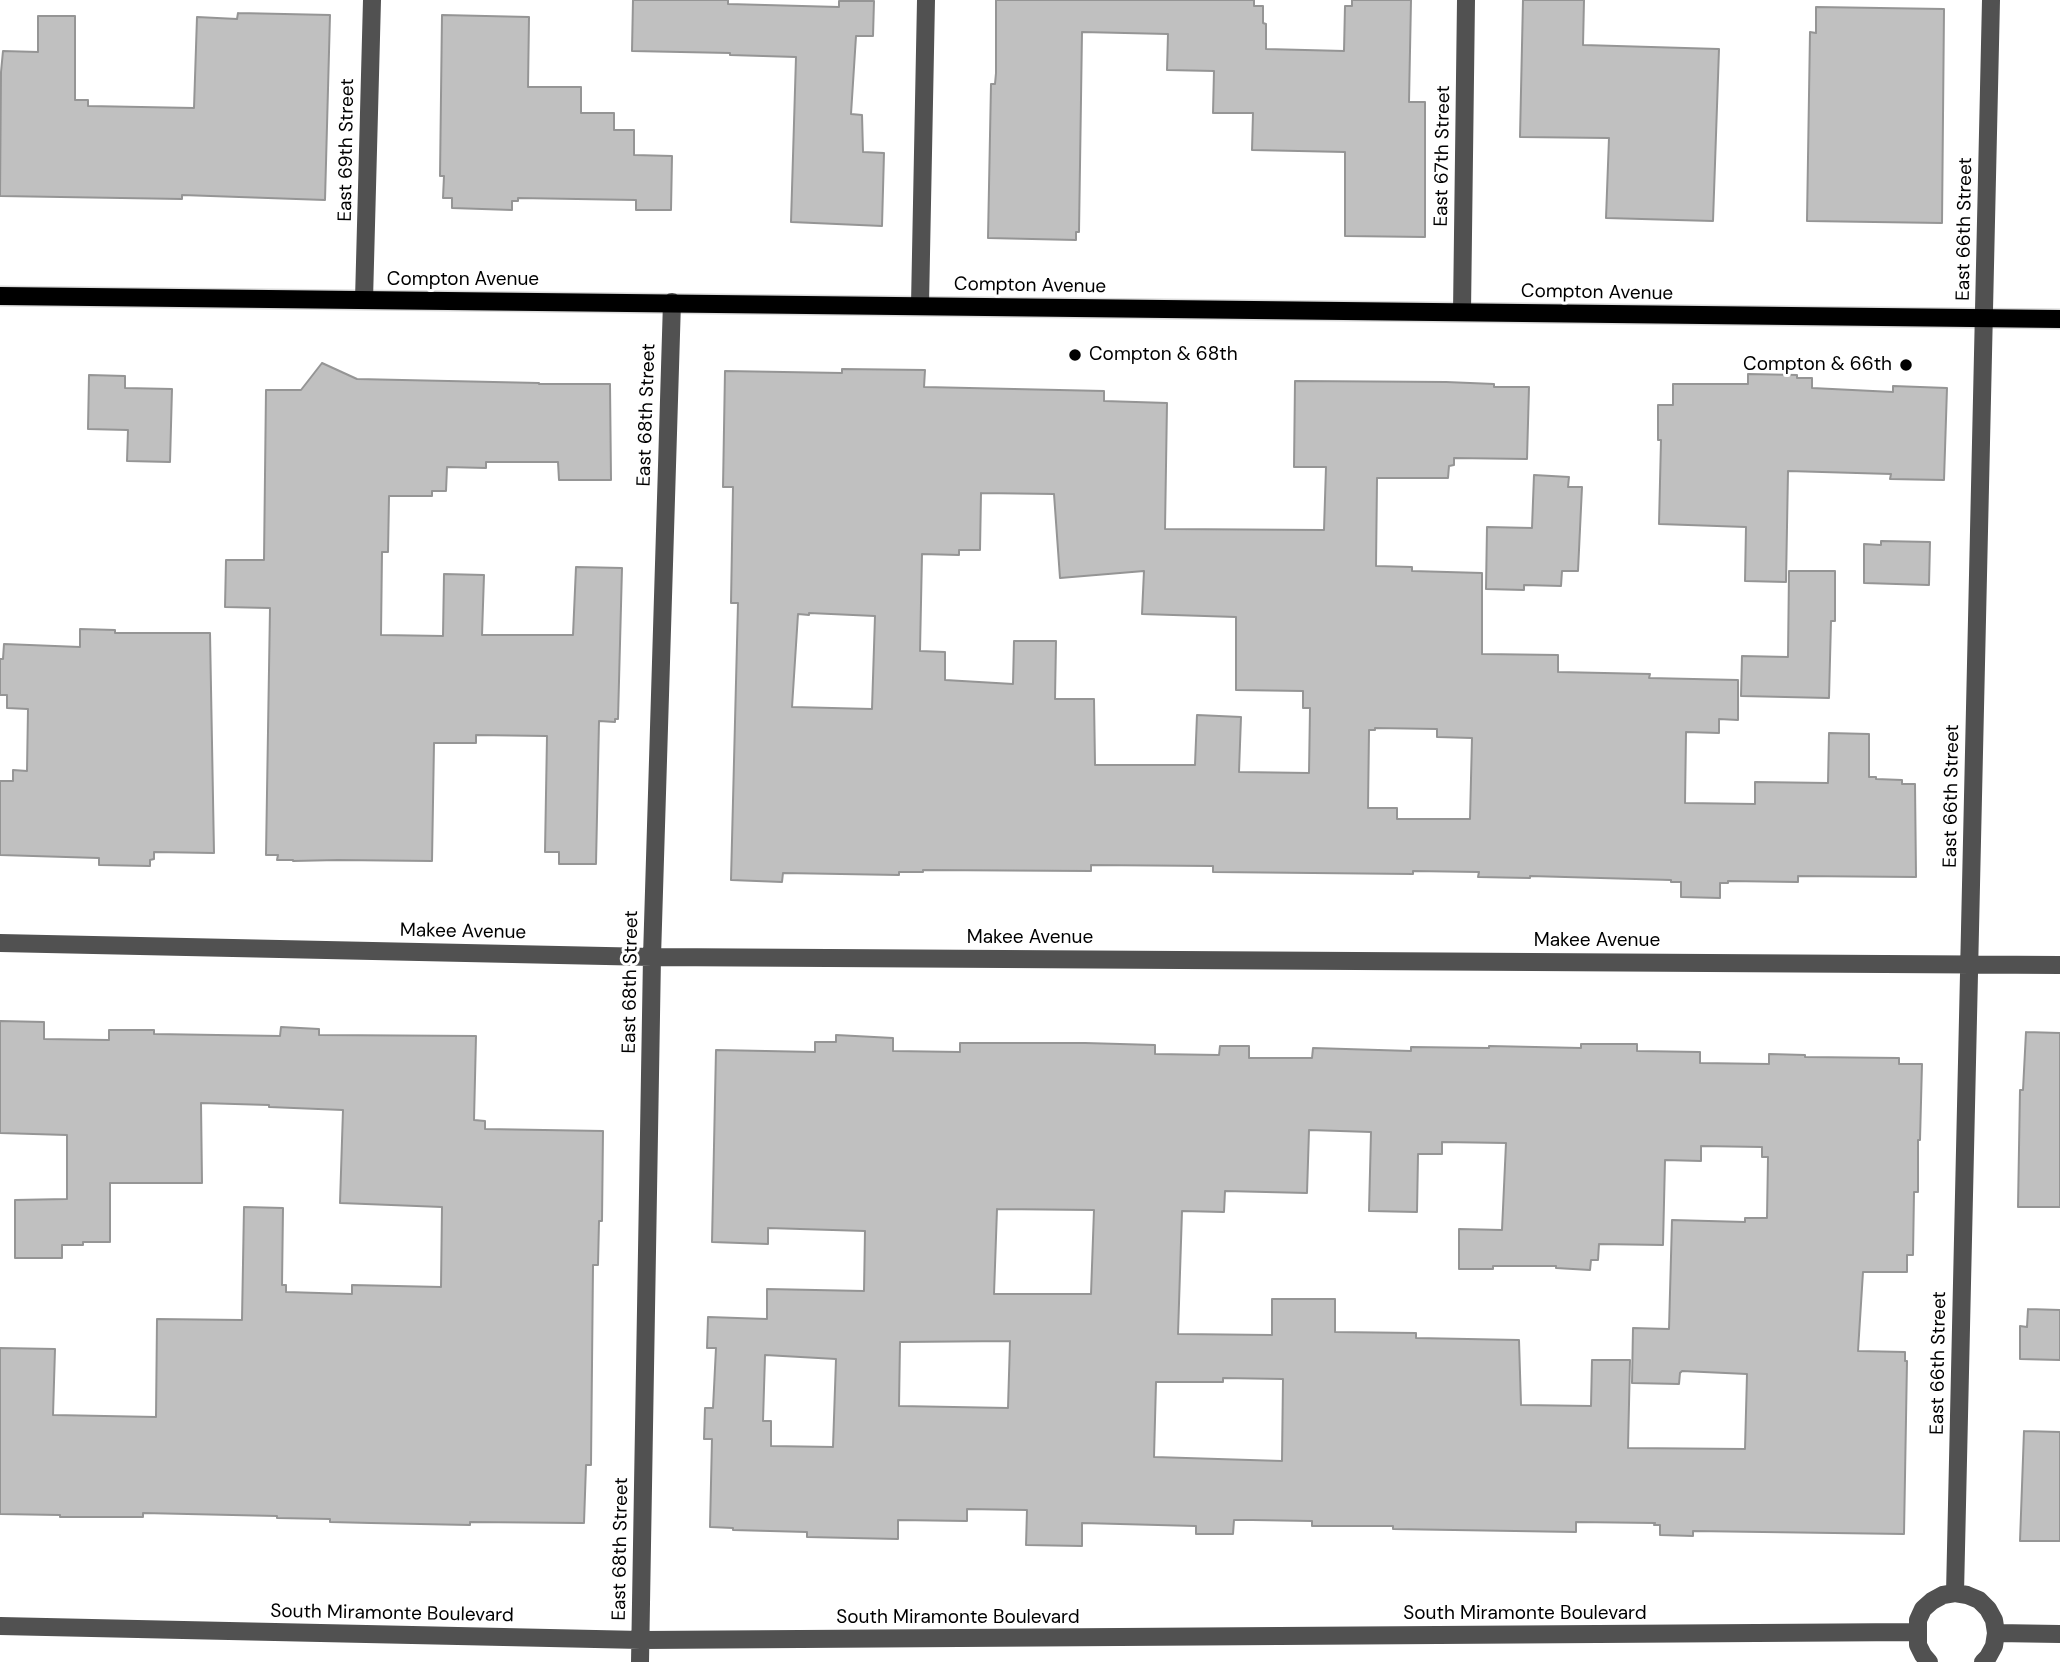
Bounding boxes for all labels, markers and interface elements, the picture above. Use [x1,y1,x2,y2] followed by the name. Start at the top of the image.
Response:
[334,78,360,222] street label: East 69th Street
[1430,85,1456,227] street label: East 67th Street
[1952,157,1978,301] street label: East 66th Street
[387,269,539,291] street label: Compton Avenue
[954,273,1106,299] street label: Compton Avenue
[1521,280,1673,306] street label: Compton Avenue
[633,343,661,487] street label: East 68th Street
[1089,344,1238,366] place label: Compton & 68th
[1067,347,1083,363] marker: Compton & 68th
[1743,354,1892,376] place label: Compton & 66th
[1898,357,1914,373] marker: Compton & 66th
[1939,724,1965,868] street label: East 66th Street
[618,910,644,1054] street label: East 68th Street
[400,919,526,945] street label: Makee Avenue
[967,927,1093,949] street label: Makee Avenue
[1534,930,1660,952] street label: Makee Avenue
[1926,1291,1952,1435] street label: East 66th Street
[608,1477,634,1621] street label: East 68th Street
[270,1600,514,1628] street label: South Miramonte Boulevard
[1403,1603,1647,1625] street label: South Miramonte Boulevard
[836,1607,1080,1629] street label: South Miramonte Boulevard

